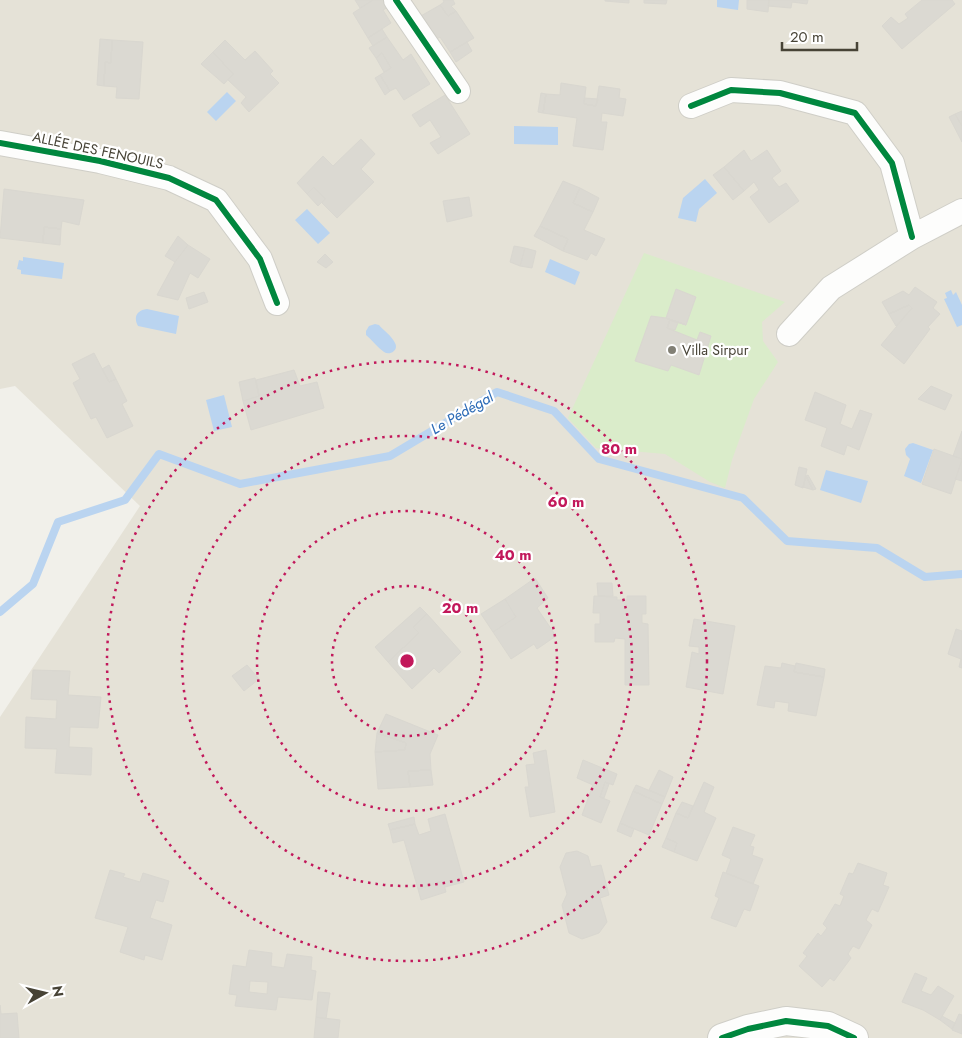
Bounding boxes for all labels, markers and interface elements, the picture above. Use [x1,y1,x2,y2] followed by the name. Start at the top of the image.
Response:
[782,20,857,52] scale bar
[790,26,824,48] text: 20 m
[31,126,166,174] street label: ALLÉE DES FENOUILS
[682,340,749,360] place label: Villa Sirpur
[666,344,678,356] marker: Villa Sirpur
[426,386,498,440] water label: Le Pédégal
[601,438,637,460] text: 80 m
[548,491,584,513] text: 60 m
[494,544,532,566] text: 40 m
[442,597,478,619] text: 20 m
[398,652,416,670] centre of rings
[20,968,70,1018] north arrow
[47,984,69,998] text: N

